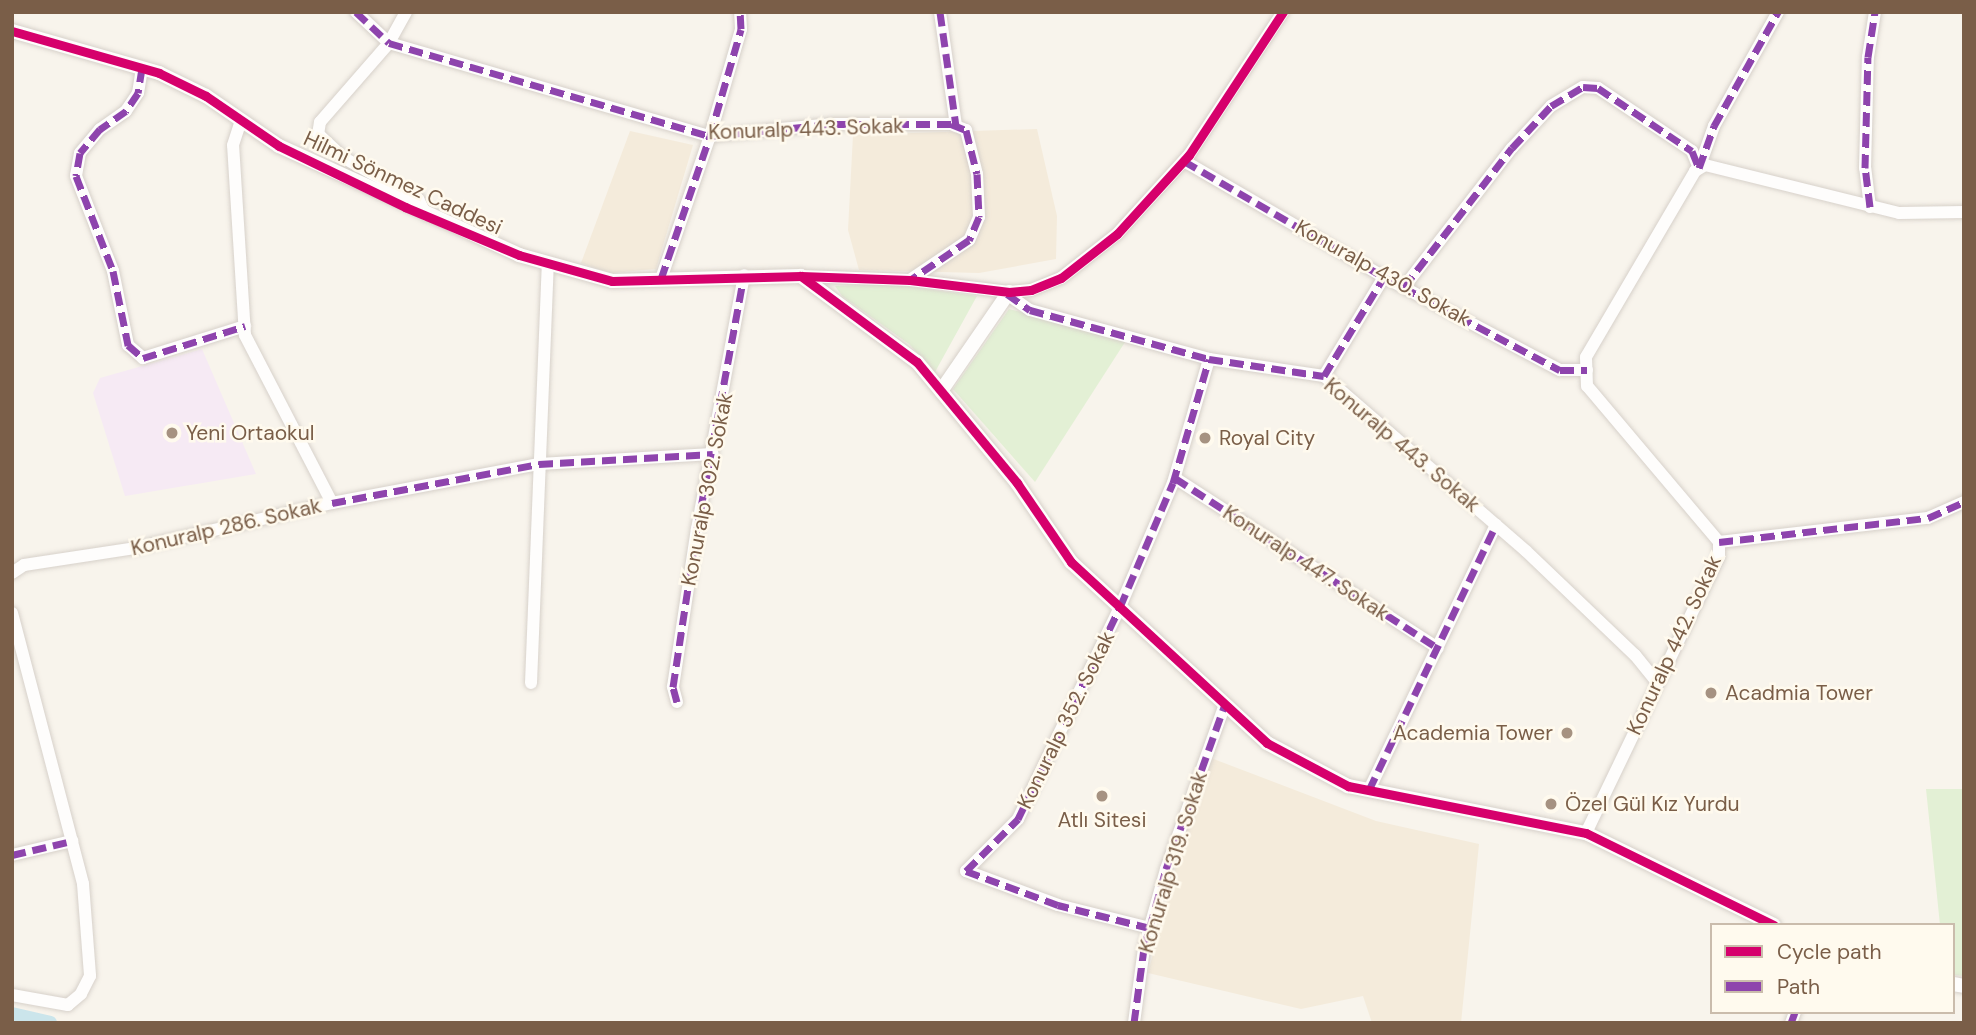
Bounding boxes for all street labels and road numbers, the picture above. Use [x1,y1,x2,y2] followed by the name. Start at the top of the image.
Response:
[708,113,904,145] street label: Konuralp 443. Sokak
[300,126,506,240] street label: Hilmi Sönmez Caddesi
[1291,214,1475,332] street label: Konuralp 430. Sokak
[1319,373,1485,517] street label: Konuralp 443. Sokak
[676,390,738,588] street label: Konuralp 302. Sokak
[128,493,324,561] street label: Konuralp 286. Sokak
[1218,500,1394,626] street label: Konuralp 447. Sokak
[1621,551,1727,739] street label: Konuralp 442. Sokak
[1012,627,1120,813] street label: Konuralp 352. Sokak
[1133,768,1213,956] street label: Konuralp 319. Sokak

